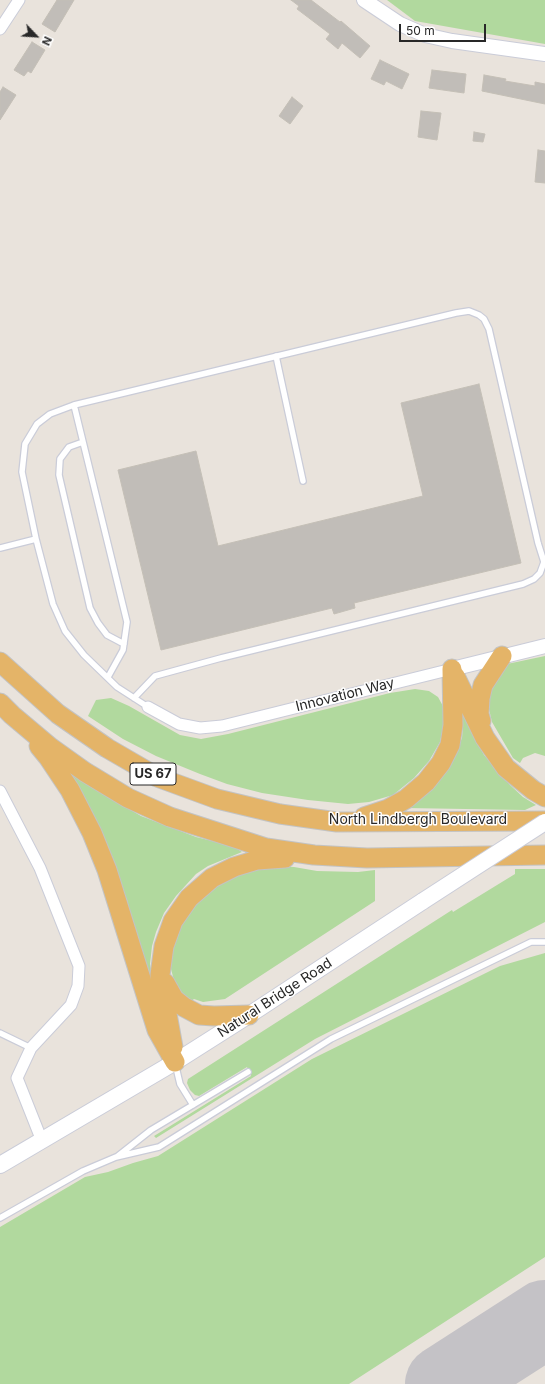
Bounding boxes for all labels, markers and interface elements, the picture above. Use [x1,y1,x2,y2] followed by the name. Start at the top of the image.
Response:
[16,16,56,56] north arrow
[401,16,488,42] scale bar
[406,23,435,38] text: 50 m
[39,34,55,48] text: N
[294,675,396,715] street label: Innovation Way
[130,763,176,785] road number: US 67
[329,812,507,828] street label: North Lindbergh Boulevard
[215,955,335,1041] street label: Natural Bridge Road

